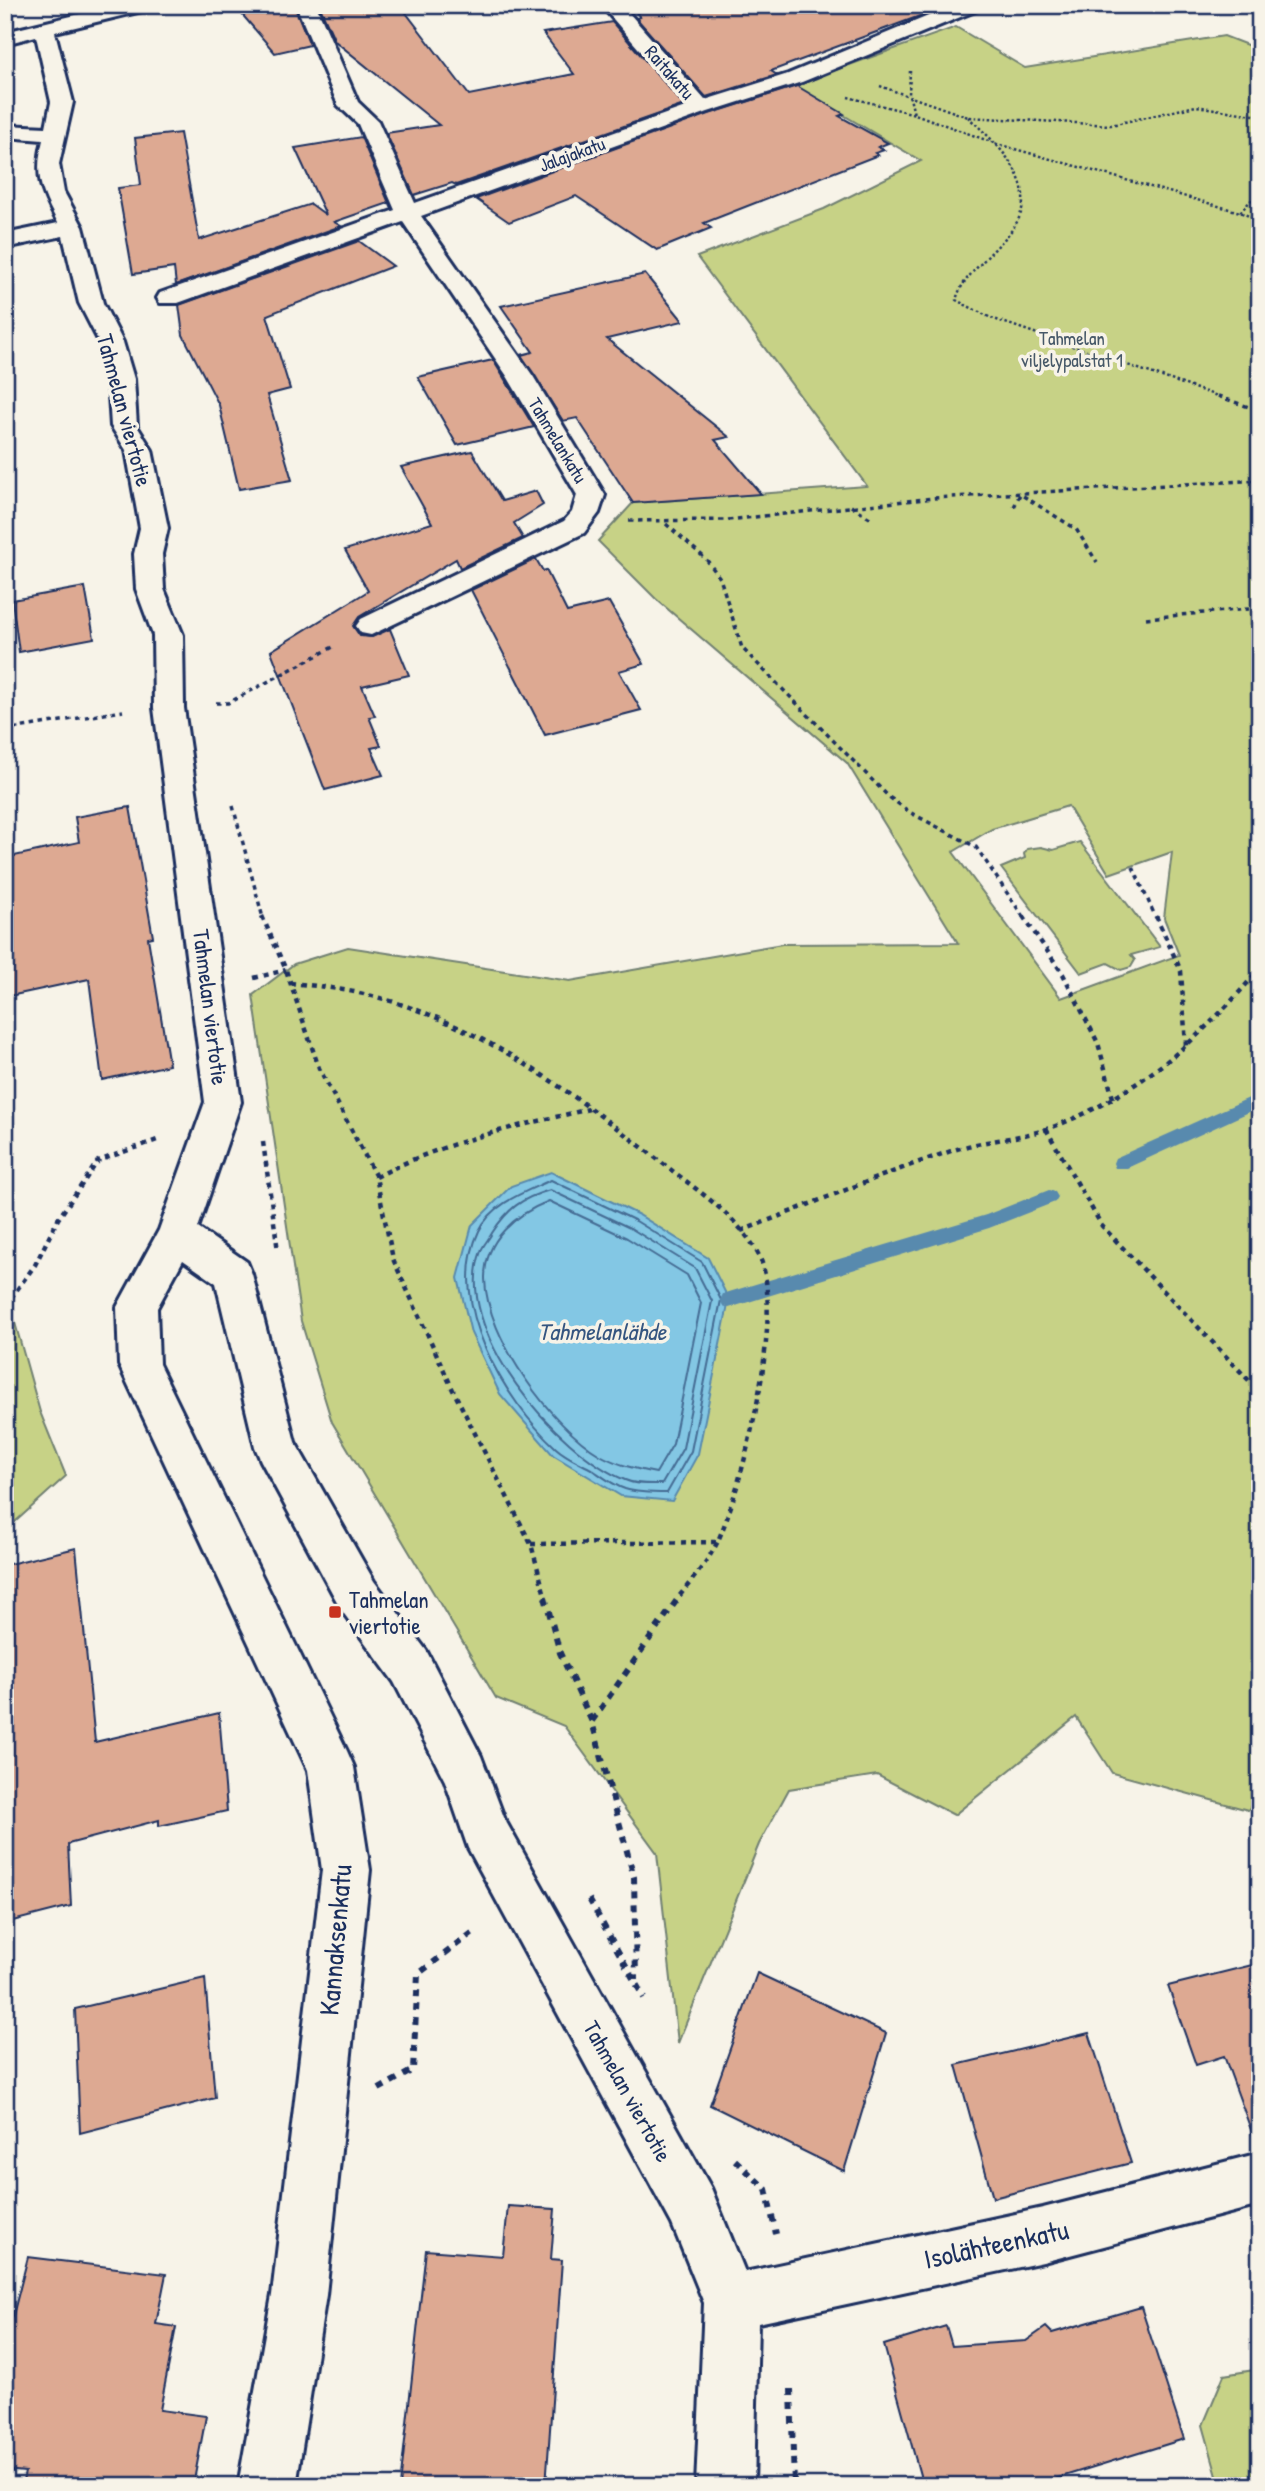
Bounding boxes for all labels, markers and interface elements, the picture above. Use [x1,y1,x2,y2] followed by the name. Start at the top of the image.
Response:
[639,39,701,105] street label: Raitakatu
[535,130,609,178] street label: Jalajakatu
[1021,325,1123,373] park label: Tahmelan viljelypalstat 1
[90,330,160,490] street label: Tahmelan viertotie
[522,392,594,488] street label: Tahmelankatu
[186,927,236,1087] street label: Tahmelan viertotie
[538,1315,667,1347] water label: Tahmelanlähde
[349,1584,429,1641] place label: Tahmelan viertotie
[327,1604,343,1620] marker: Tahmelan viertotie
[309,1863,361,2017] street label: Kannaksenkatu
[576,2015,680,2167] street label: Tahmelan viertotie
[920,2210,1072,2278] street label: Isolähteenkatu

